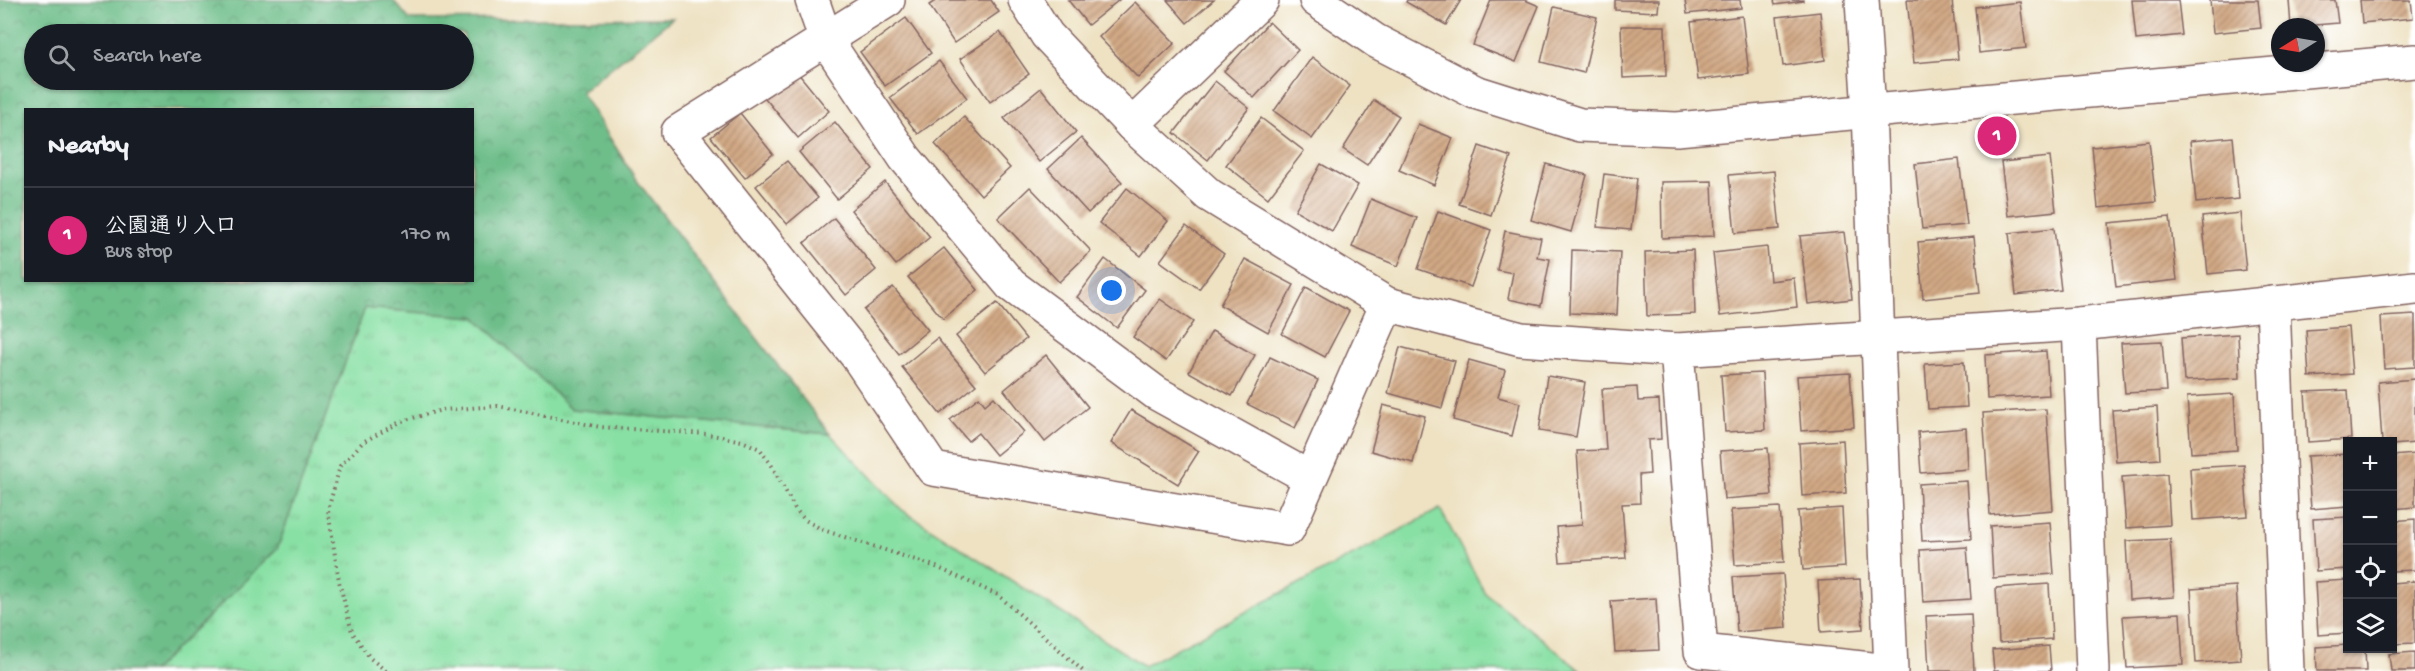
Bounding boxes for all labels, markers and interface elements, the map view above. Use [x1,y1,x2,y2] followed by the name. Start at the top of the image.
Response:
[2271,18,2325,72] north arrow
[24,24,474,90] search box
[45,41,78,74] icon: search
[93,44,201,70] text: Search here
[1978,114,2016,158] pin: 1
[48,132,129,163] text: Nearby
[105,215,237,241] text: 公園通り入口
[63,224,72,247] text: 1
[401,224,450,247] text: 170 m
[105,241,172,264] text: Bus stop
[1097,276,1126,305] your location
[2343,437,2397,653] map controls
[2343,437,2397,491] button: +
[2343,491,2397,545] button: −
[2343,545,2397,599] button: locate
[2343,599,2397,653] button: layers

